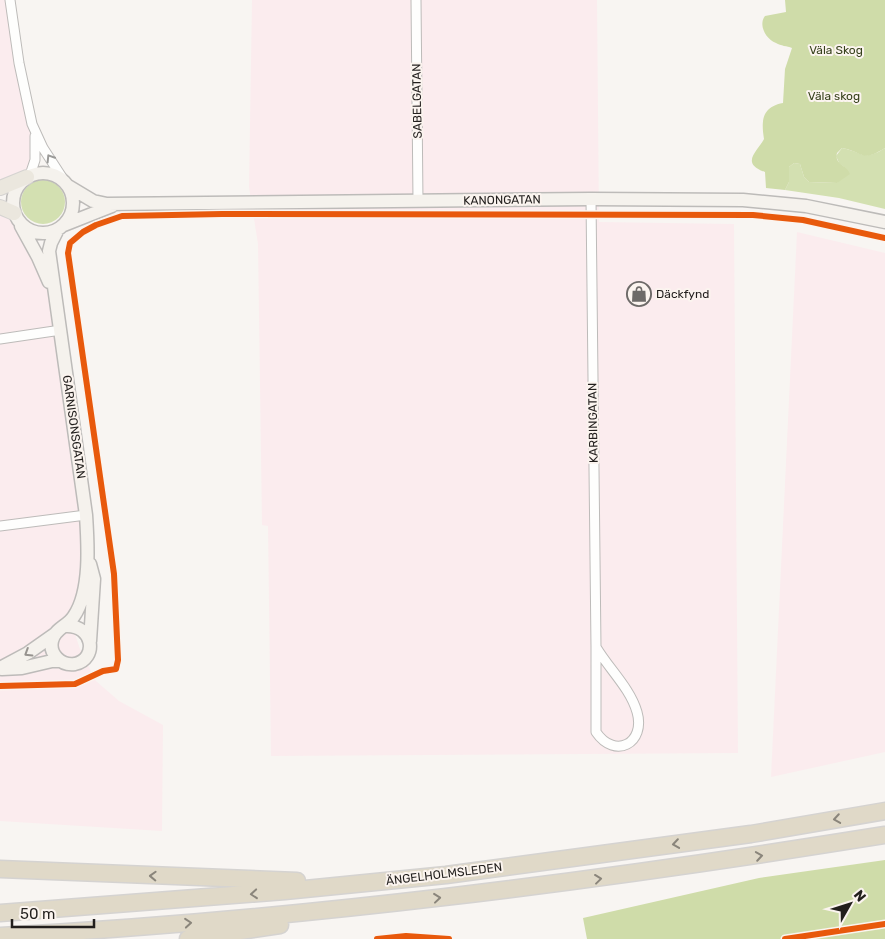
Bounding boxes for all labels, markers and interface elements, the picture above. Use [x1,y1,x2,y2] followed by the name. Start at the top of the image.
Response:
[809,43,863,57] park label: Väla Skog
[409,63,425,139] street label: SABELGATAN
[808,89,860,103] park label: Väla skog
[46,155,56,164] one-way arrow
[463,192,541,208] street label: KANONGATAN
[626,281,652,307] shop icon: Däckfynd
[656,287,709,301] place label: Däckfynd
[60,374,88,480] street label: GARNISONSGATAN
[585,383,601,463] street label: KARBINGATAN
[25,646,34,656] one-way arrow
[833,814,841,824] one-way arrow
[672,839,681,849] one-way arrow
[755,851,764,861] one-way arrow
[385,860,503,888] street label: ÄNGELHOLMSLEDEN
[149,871,157,882] one-way arrow
[594,874,603,884] one-way arrow
[825,879,875,929] north arrow
[850,887,869,905] text: N
[250,888,258,899] one-way arrow
[433,893,441,904] one-way arrow
[12,896,95,928] scale bar
[20,905,55,923] text: 50 m
[185,917,193,928] one-way arrow

